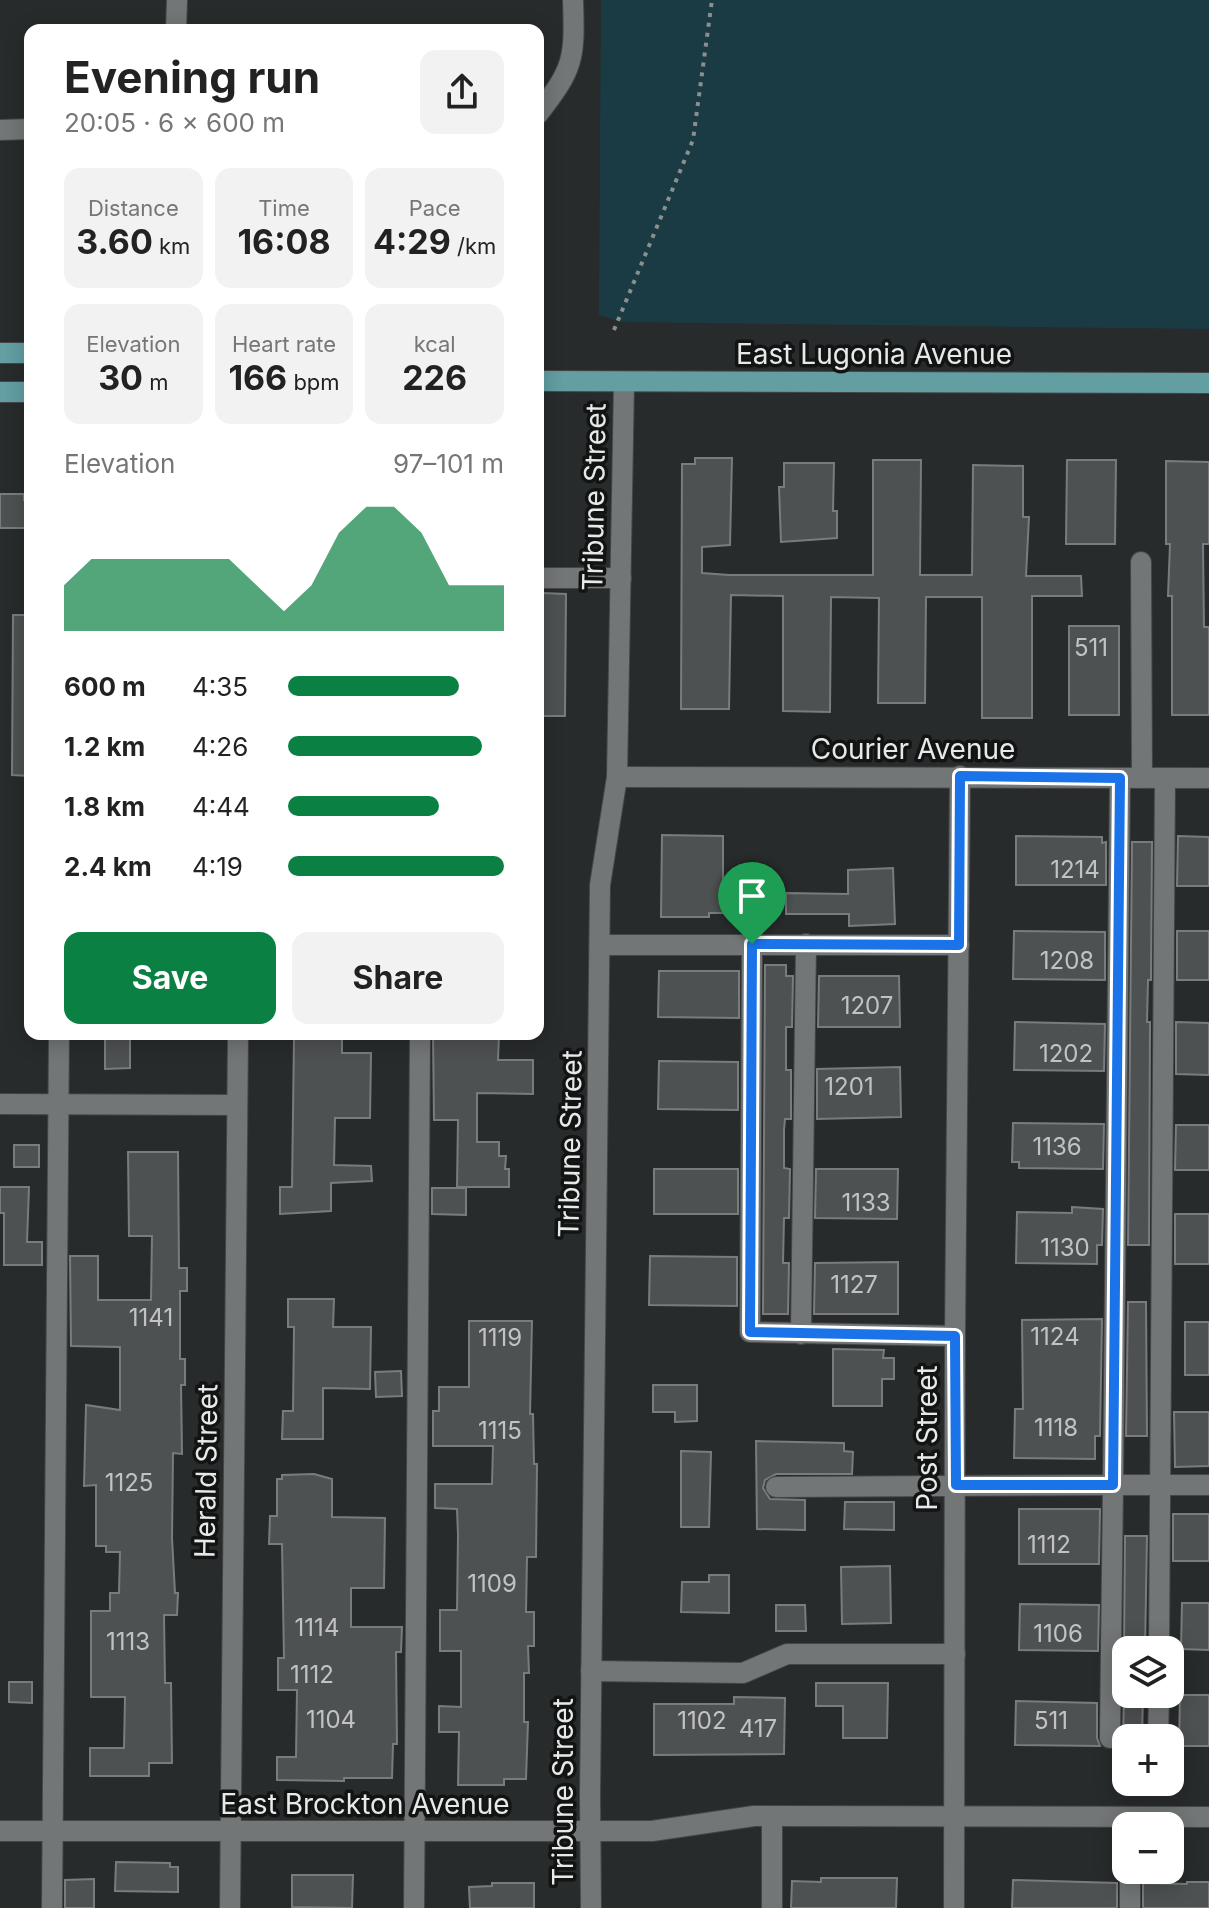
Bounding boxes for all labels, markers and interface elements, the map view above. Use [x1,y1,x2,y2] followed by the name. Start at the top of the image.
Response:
[64,50,320,104] text: Evening run
[420,50,504,134] button: share
[64,107,285,138] text: 20:05 · 6 × 600 m
[88,195,179,221] text: Distance
[258,195,310,221] text: Time
[409,195,461,221] text: Pace
[76,221,153,262] text: 3.60
[237,221,331,262] text: 16:08
[373,221,451,262] text: 4:29
[153,233,190,259] text: km
[451,233,496,259] text: /km
[86,331,180,357] text: Elevation
[232,331,336,357] text: Heart rate
[414,331,456,357] text: kcal
[736,337,1012,371] street label: East Lugonia Avenue
[98,357,143,398] text: 30
[228,357,287,398] text: 166
[402,357,467,398] text: 226
[143,369,169,395] text: m
[287,369,340,395] text: bpm
[575,403,613,591] street label: Tribune Street
[64,448,175,479] text: Elevation
[393,448,504,479] text: 97–101 m
[1074,633,1108,662] house number: 511
[64,671,146,702] text: 600 m
[192,671,248,702] text: 4:35
[64,731,145,762] text: 1.2 km
[192,731,248,762] text: 4:26
[811,732,1015,766] street label: Courier Avenue
[64,791,145,822] text: 1.8 km
[192,791,250,822] text: 4:44
[64,851,152,882] text: 2.4 km
[192,851,243,882] text: 4:19
[1050,855,1100,884] house number: 1214
[718,862,786,944] pin
[730,874,774,918] icon: arrive
[64,932,276,1024] button: Save
[292,932,504,1024] button: Share
[1040,946,1094,975] house number: 1208
[841,991,893,1020] house number: 1207
[1039,1039,1093,1068] house number: 1202
[551,1050,589,1238] street label: Tribune Street
[824,1072,874,1101] house number: 1201
[1032,1132,1082,1161] house number: 1136
[841,1188,891,1217] house number: 1133
[1040,1233,1090,1262] house number: 1130
[830,1270,878,1299] house number: 1127
[129,1303,173,1332] house number: 1141
[1030,1322,1080,1351] house number: 1124
[478,1323,522,1352] house number: 1119
[910,1365,944,1511] street label: Post Street
[187,1384,225,1558] street label: Herald Street
[1034,1413,1078,1442] house number: 1118
[478,1416,522,1445] house number: 1115
[105,1468,153,1497] house number: 1125
[1027,1530,1071,1559] house number: 1112
[467,1569,517,1598] house number: 1109
[295,1613,339,1642] house number: 1114
[1033,1619,1083,1648] house number: 1106
[106,1627,150,1656] house number: 1113
[1112,1636,1184,1884] map controls
[1112,1636,1184,1708] button: layers
[290,1660,334,1689] house number: 1112
[546,1698,580,1886] street label: Tribune Street
[306,1705,356,1734] house number: 1104
[677,1706,727,1735] house number: 1102
[1034,1706,1068,1735] house number: 511
[739,1714,777,1743] house number: 417
[1112,1724,1184,1796] button: +
[220,1787,510,1821] street label: East Brockton Avenue
[1112,1812,1184,1884] button: −

